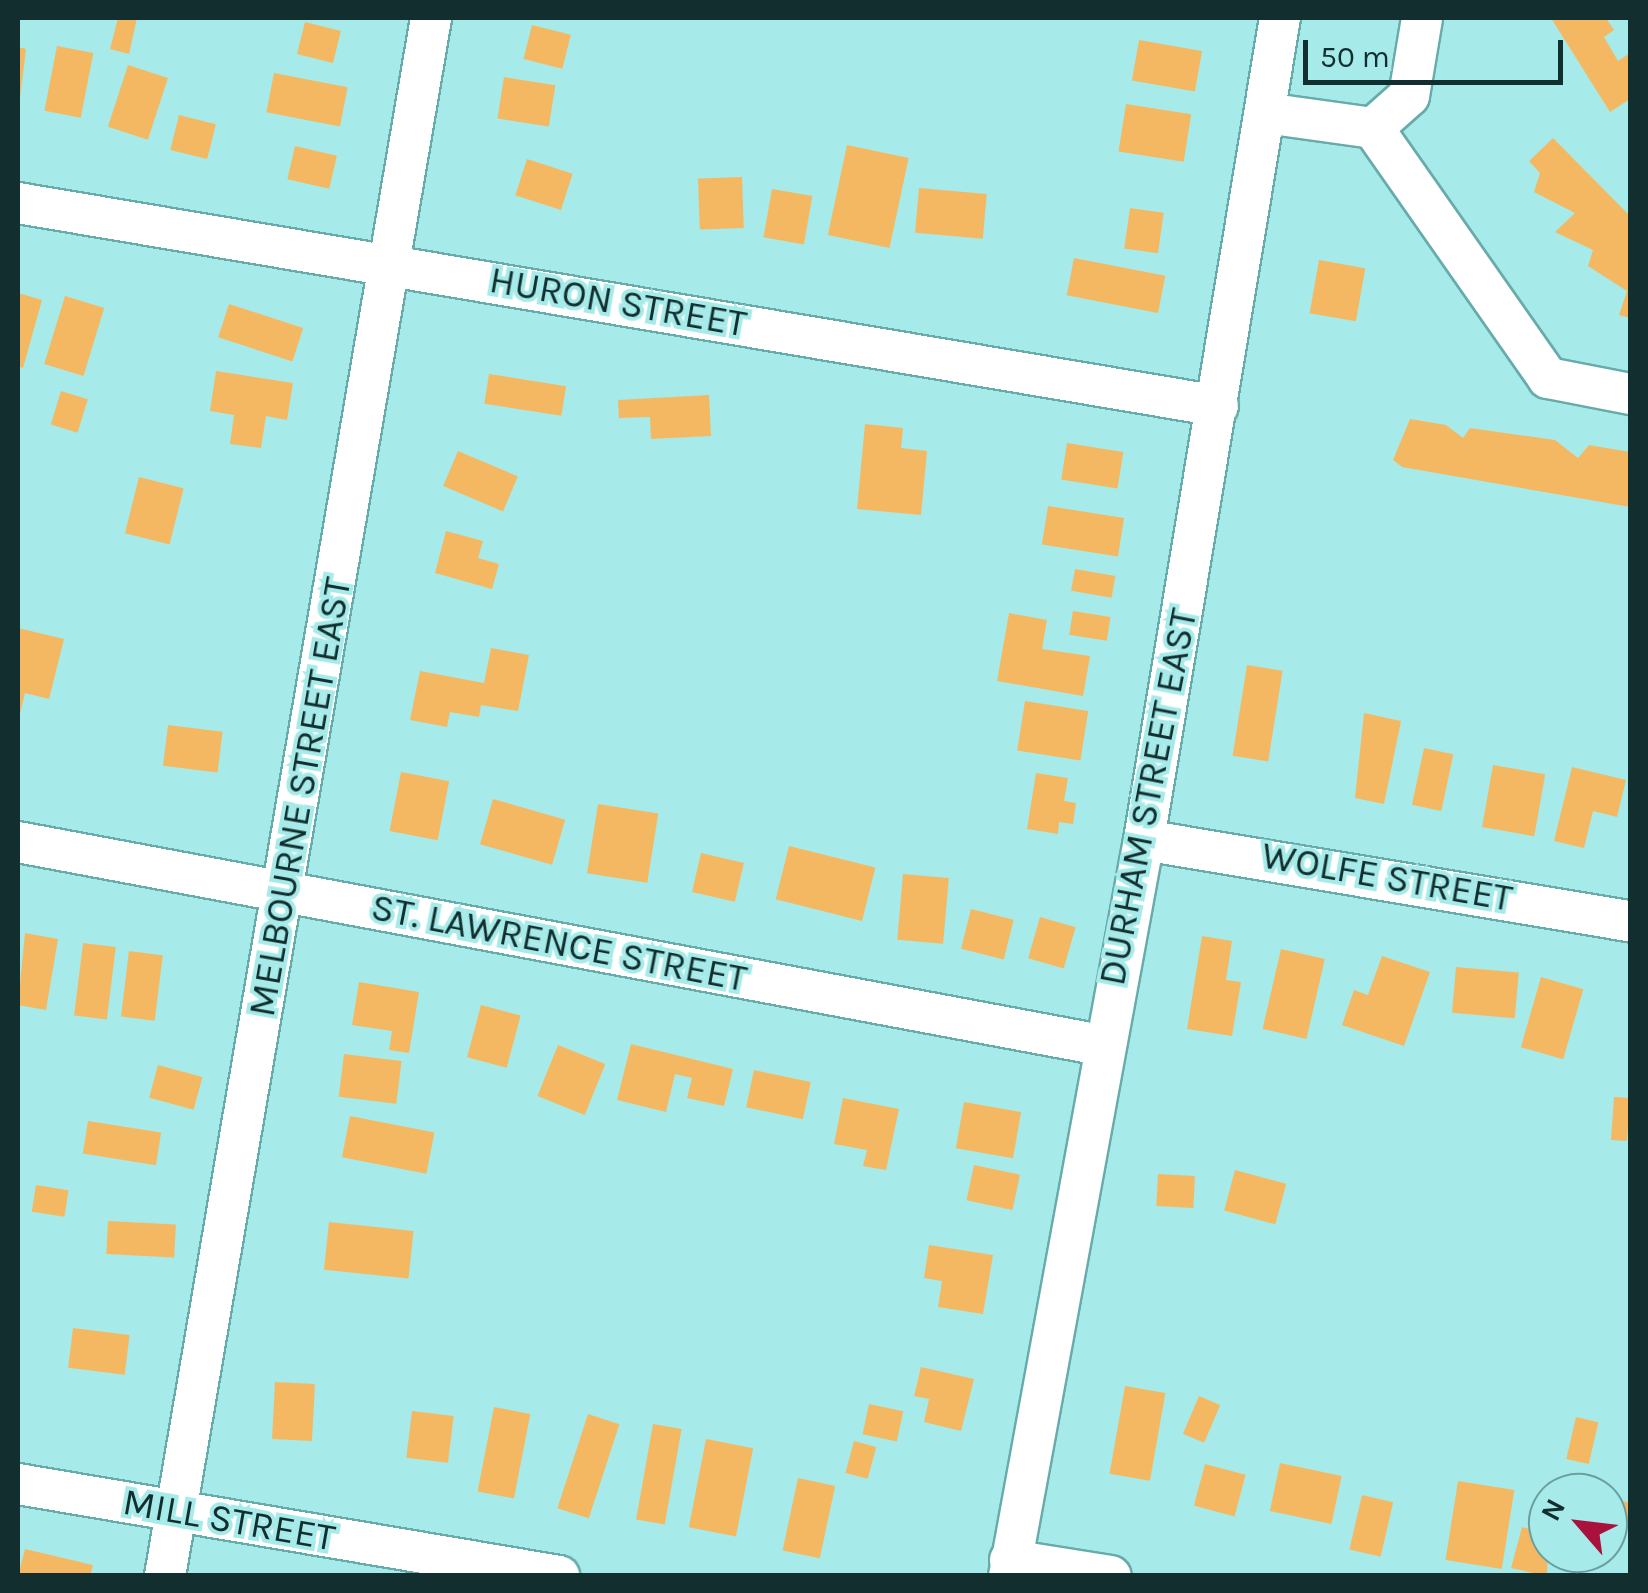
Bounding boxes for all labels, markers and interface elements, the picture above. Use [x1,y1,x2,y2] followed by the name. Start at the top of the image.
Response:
[1308,20,1568,82] scale bar
[1320,39,1390,75] text: 50 m
[486,257,750,347] street label: HURON STREET
[239,574,361,1020] street label: MELBOURNE STREET EAST
[1089,605,1207,989] street label: DURHAM STREET EAST
[1258,833,1516,921] street label: WOLFE STREET
[367,884,751,1002] street label: ST. LAWRENCE STREET
[1528,1473,1628,1573] north arrow
[119,1479,339,1561] street label: MILL STREET
[1534,1493,1572,1526] text: N

